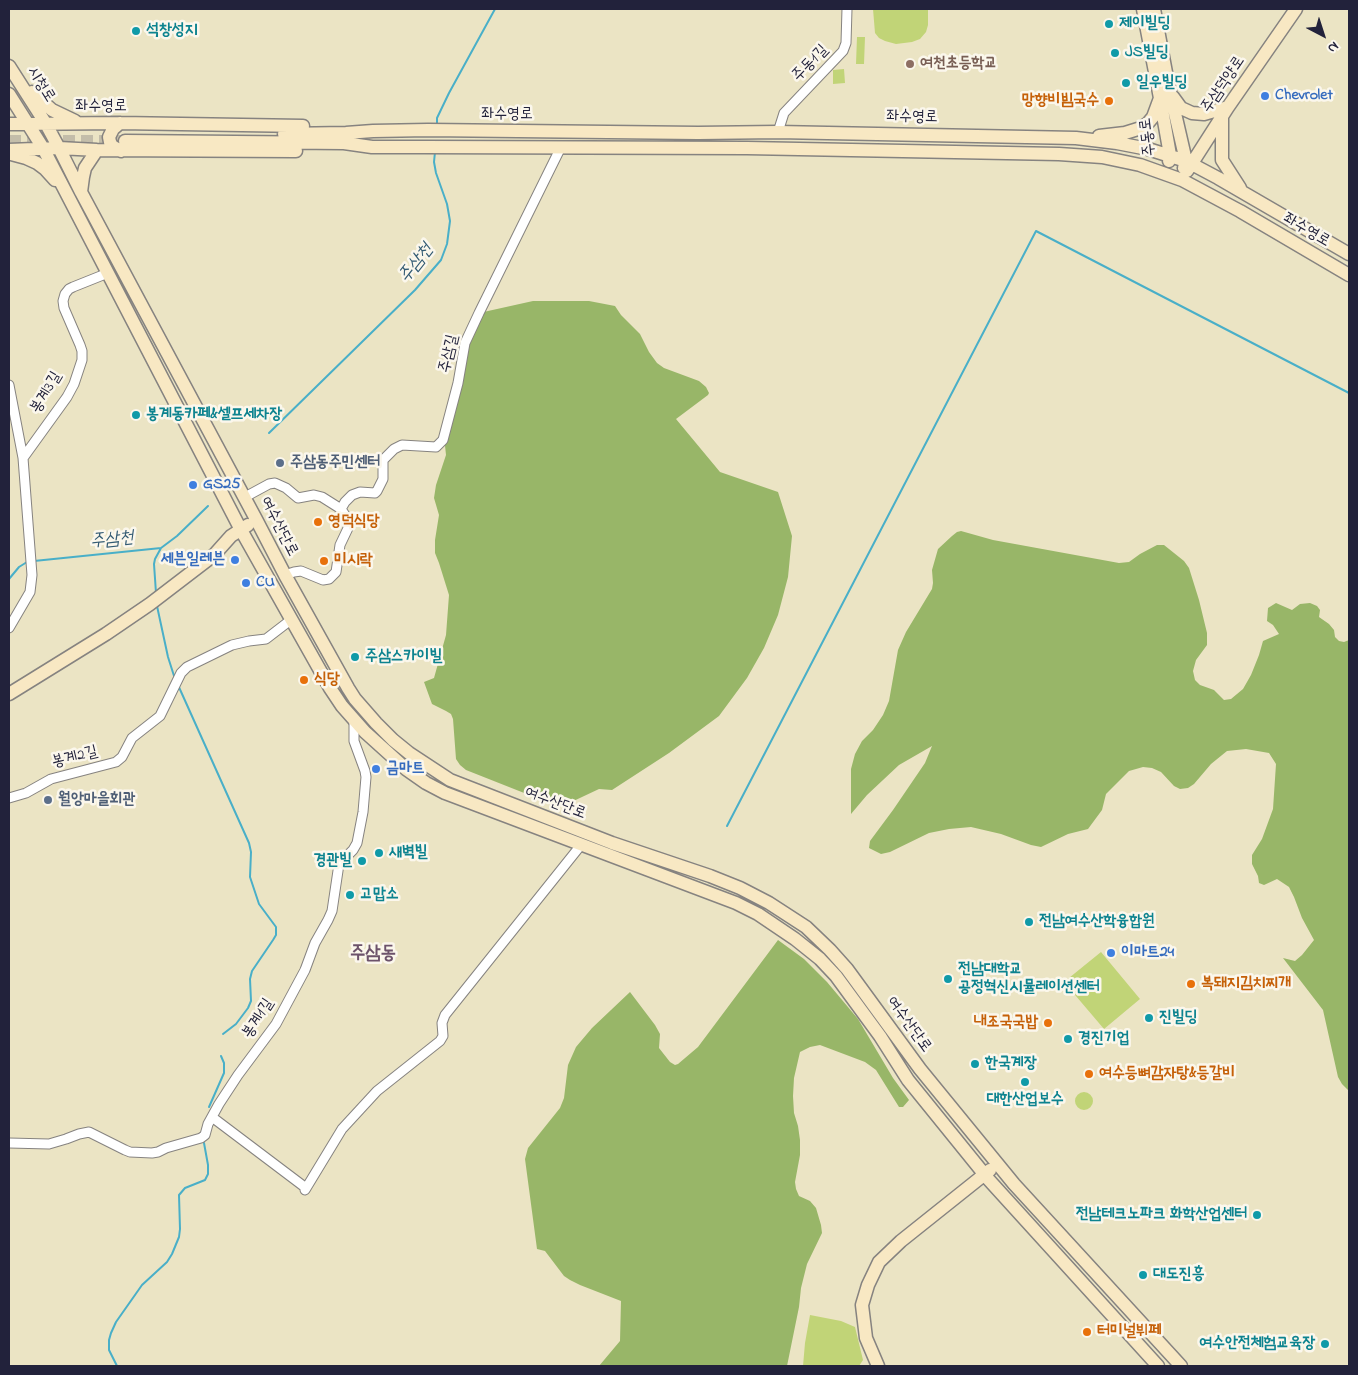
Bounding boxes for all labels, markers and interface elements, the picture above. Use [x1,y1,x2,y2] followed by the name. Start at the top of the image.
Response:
[1298,10,1348,60] north arrow
[1119,14,1170,34] place label: 제이빌딩
[1103,18,1115,30] marker: 제이빌딩
[146,21,198,41] place label: 석창성지
[130,25,142,37] marker: 석창성지
[1323,36,1343,58] text: N
[789,42,833,86] street label: 주동1길
[1125,43,1169,63] place label: JS빌딩
[1109,47,1121,59] marker: JS빌딩
[1198,53,1250,117] street label: 주삼덕양로
[920,54,997,74] place label: 여천초등학교
[904,58,916,70] marker: 여천초등학교
[22,64,58,106] street label: 시청로
[1136,73,1188,93] place label: 일우빌딩
[1120,77,1132,89] marker: 일우빌딩
[1275,86,1333,106] place label: Chevrolet
[1259,90,1271,102] marker: Chevrolet
[1022,91,1099,111] place label: 망향비빔국수
[1103,95,1115,107] marker: 망향비빔국수
[75,97,127,117] street label: 좌수영로
[481,105,533,125] street label: 좌수영로
[886,108,938,128] street label: 좌수영로
[1137,117,1161,157] street label: 주동로
[1279,210,1333,252] street label: 좌수영로
[395,240,439,288] water label: 주삼천
[436,333,464,375] street label: 주삼길
[27,369,67,417] street label: 봉계3길
[146,405,282,425] place label: 봉계동카페&셀프세차장
[130,409,142,421] marker: 봉계동카페&셀프세차장
[290,453,380,473] place label: 주삼동주민센터
[274,457,286,469] marker: 주삼동주민센터
[203,475,240,495] place label: GS25
[187,479,199,491] marker: GS25
[255,494,301,560] street label: 여수산단로
[328,512,379,532] place label: 영덕식당
[312,516,324,528] marker: 영덕식당
[89,528,135,554] water label: 주삼천
[161,550,225,570] place label: 세븐일레븐
[334,551,373,571] place label: 미시락
[229,554,241,566] marker: 세븐일레븐
[318,555,330,567] marker: 미시락
[256,573,275,593] place label: CU
[240,577,252,589] marker: CU
[365,647,442,667] place label: 주삼스카이빌
[349,651,361,663] marker: 주삼스카이빌
[314,670,340,690] place label: 식당
[298,674,310,686] marker: 식당
[50,743,100,773] street label: 봉계2길
[386,759,425,779] place label: 금마트
[370,763,382,775] marker: 금마트
[522,784,588,824] street label: 여수산단로
[58,790,135,810] place label: 월앙마을회관
[42,794,54,806] marker: 월앙마을회관
[389,843,428,863] place label: 새벽빌
[373,847,385,859] marker: 새벽빌
[313,851,352,871] place label: 경관빌
[356,855,368,867] marker: 경관빌
[360,885,399,905] place label: 고맙소
[344,889,356,901] marker: 고맙소
[1039,912,1155,932] place label: 전남여수산학융합원
[1023,916,1035,928] marker: 전남여수산학융합원
[1121,943,1174,963] place label: 이마트24
[350,944,396,966] district label: 주삼동
[1105,947,1117,959] marker: 이마트24
[958,960,1100,998] place label: 전남대학교 공정혁신시뮬레이션센터
[942,973,954,985] marker: 전남대학교 공정혁신시뮬레이션센터
[1201,974,1291,994] place label: 복돼지김치찌개
[1185,978,1197,990] marker: 복돼지김치찌개
[881,993,935,1057] street label: 여수산단로
[239,995,279,1043] street label: 봉계1길
[1159,1008,1198,1028] place label: 진빌딩
[1143,1012,1155,1024] marker: 진빌딩
[974,1013,1038,1033] place label: 내조국국밥
[1042,1017,1054,1029] marker: 내조국국밥
[1078,1029,1130,1049] place label: 경진기업
[1062,1033,1074,1045] marker: 경진기업
[985,1054,1036,1074] place label: 한국계장
[969,1058,981,1070] marker: 한국계장
[1099,1064,1235,1084] place label: 여수등뼈감자탕&등갈비
[1083,1068,1095,1080] marker: 여수등뼈감자탕&등갈비
[1019,1076,1031,1088] marker: 대한산업보수
[986,1090,1064,1110] place label: 대한산업보수
[1076,1205,1247,1225] place label: 전남테크노파크 화학산업센터
[1251,1209,1263,1221] marker: 전남테크노파크 화학산업센터
[1153,1265,1204,1285] place label: 대도진흥
[1137,1269,1149,1281] marker: 대도진흥
[1097,1322,1161,1342] place label: 터미널뷔페
[1081,1326,1093,1338] marker: 터미널뷔페
[1199,1334,1315,1354] place label: 여수안전체험교육장
[1319,1338,1331,1350] marker: 여수안전체험교육장

